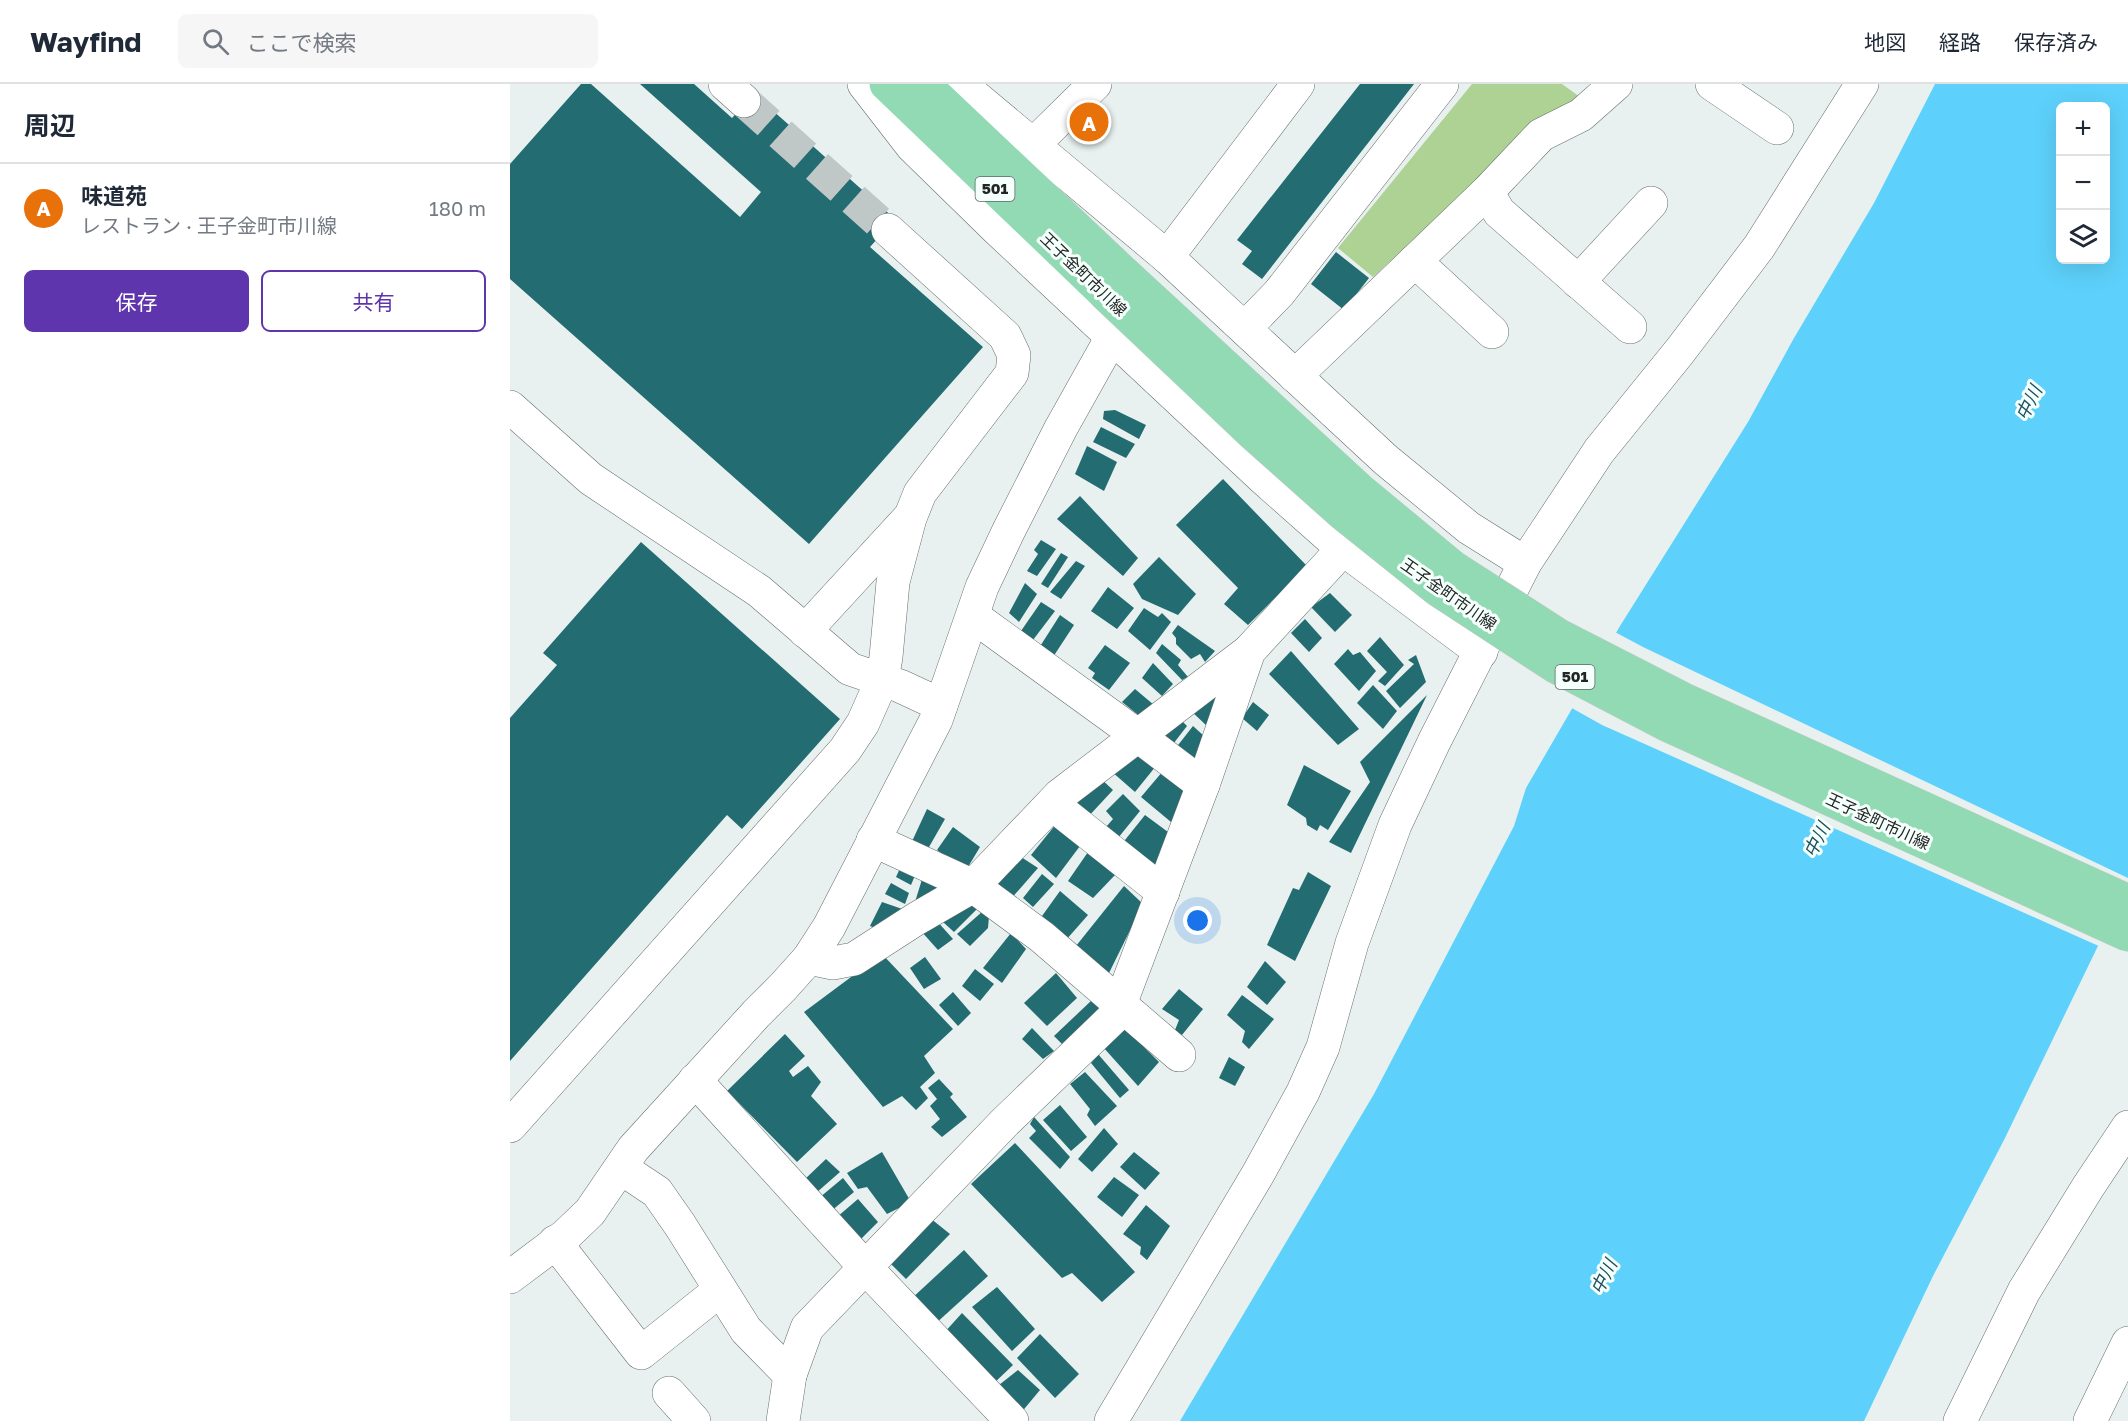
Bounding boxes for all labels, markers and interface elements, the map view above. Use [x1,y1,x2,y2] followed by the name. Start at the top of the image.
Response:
[178,14,598,68] search box
[30,25,142,58] text: Wayfind
[199,25,232,58] icon: search
[247,29,357,56] text: ここで検索
[1864,29,1906,55] text: 地図
[1939,29,1981,55] text: 経路
[2014,29,2098,55] text: 保存済み
[1070,99,1108,144] pin: A
[2056,102,2110,264] map controls
[2056,102,2110,156] button: +
[24,110,76,141] text: 周辺
[2056,156,2110,210] button: −
[976,177,1014,201] road number: 501
[81,182,147,209] text: 味道苑
[36,196,51,220] text: A
[429,196,486,220] text: 180 m
[2056,210,2110,264] button: layers
[81,213,337,237] text: レストラン · 王子金町市川線
[1037,228,1131,320] street label: 王子金町市川線
[24,270,249,332] button: 保存
[261,270,486,332] button: 共有
[2010,380,2047,424] water label: 中川
[1397,554,1501,634] street label: 王子金町市川線
[1556,665,1594,689] road number: 501
[1823,788,1933,854] street label: 王子金町市川線
[1798,817,1835,861] water label: 中川
[1183,906,1212,935] your location
[1585,1254,1622,1298] water label: 中川

